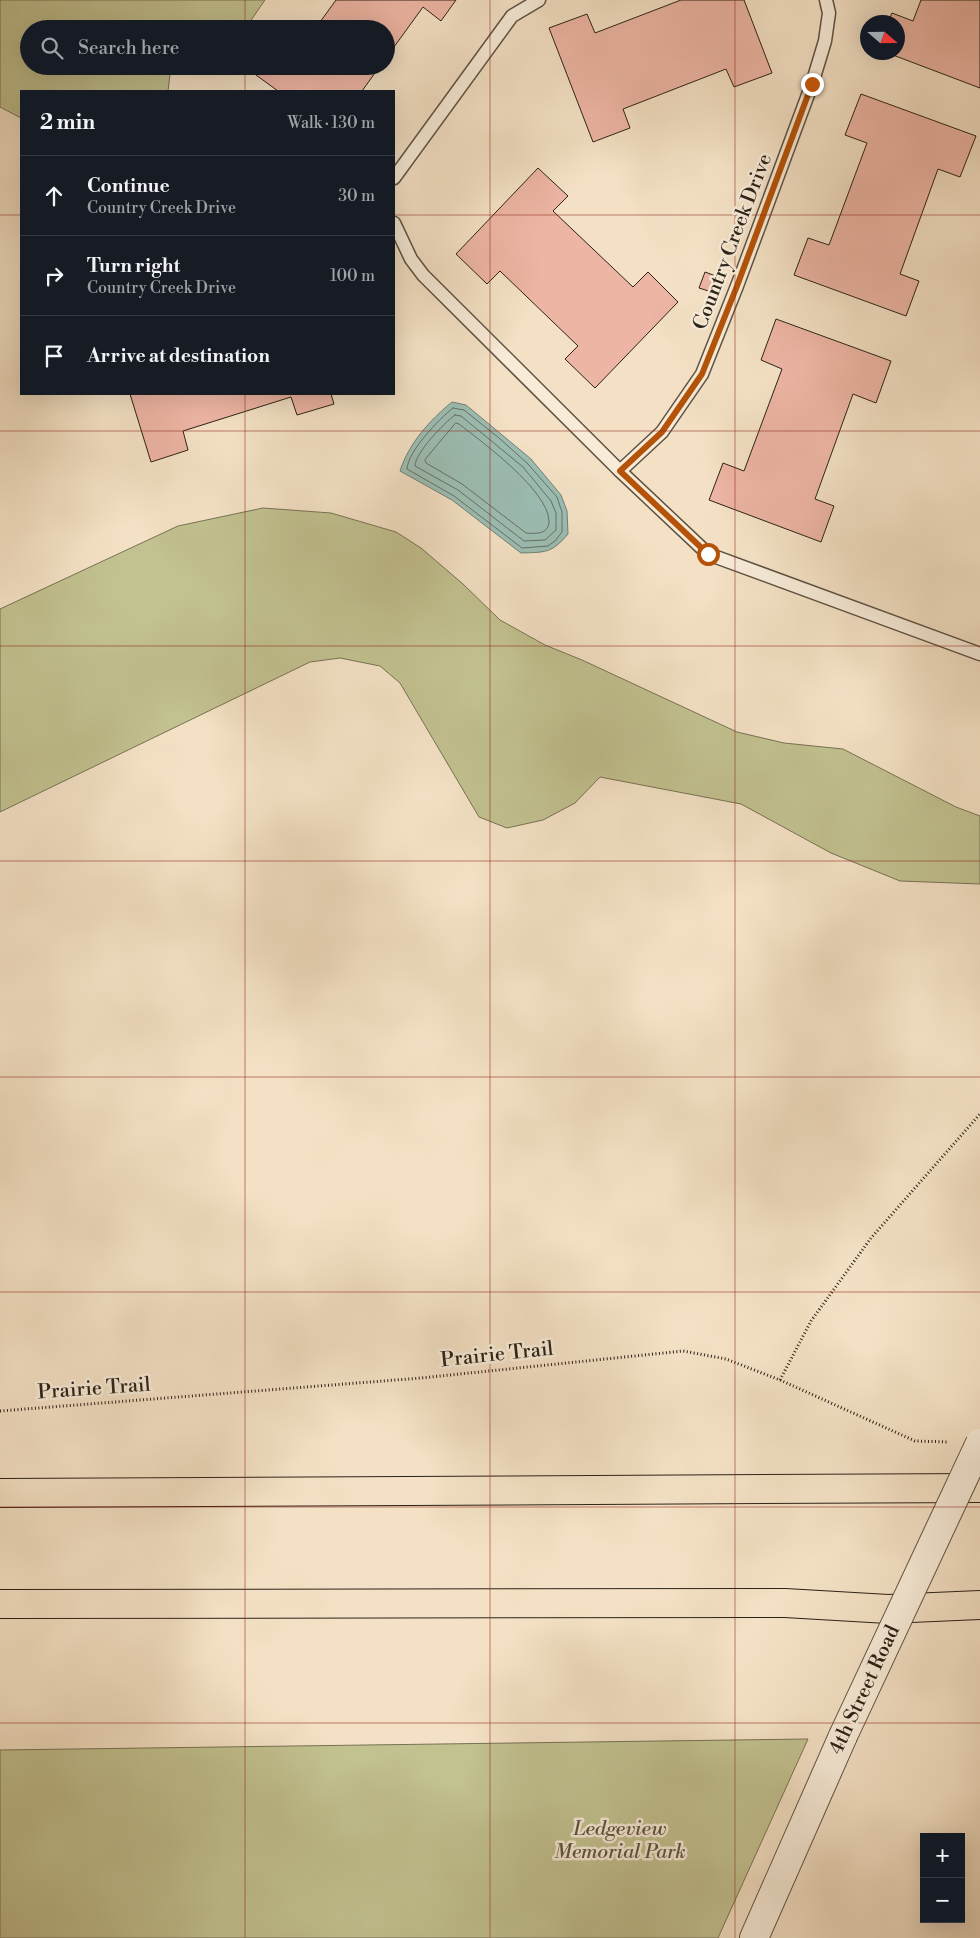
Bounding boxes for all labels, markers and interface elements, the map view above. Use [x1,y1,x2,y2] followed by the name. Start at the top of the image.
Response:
[860,15,905,60] north arrow
[20,20,395,75] search box
[38,34,66,62] icon: search
[78,36,179,60] text: Search here
[801,73,824,96] route end
[40,110,95,136] text: 2 min
[287,113,375,133] text: Walk · 130 m
[688,150,778,334] street label: Country Creek Drive
[87,174,170,198] text: Continue
[40,182,68,210] icon: ahead
[338,186,375,206] text: 30 m
[87,198,236,218] text: Country Creek Drive
[87,254,180,278] text: Turn right
[40,262,68,290] icon: right
[330,266,375,286] text: 100 m
[87,278,236,298] text: Country Creek Drive
[40,342,68,370] icon: arrive
[87,344,270,368] text: Arrive at destination
[697,543,720,566] route start
[439,1337,555,1373] street label: Prairie Trail
[37,1373,151,1405] street label: Prairie Trail
[824,1621,906,1759] street label: 4th Street Road
[554,1817,686,1865] park label: Ledgeview Memorial Park
[920,1833,965,1923] map controls
[920,1833,965,1878] button: +
[920,1878,965,1923] button: −

